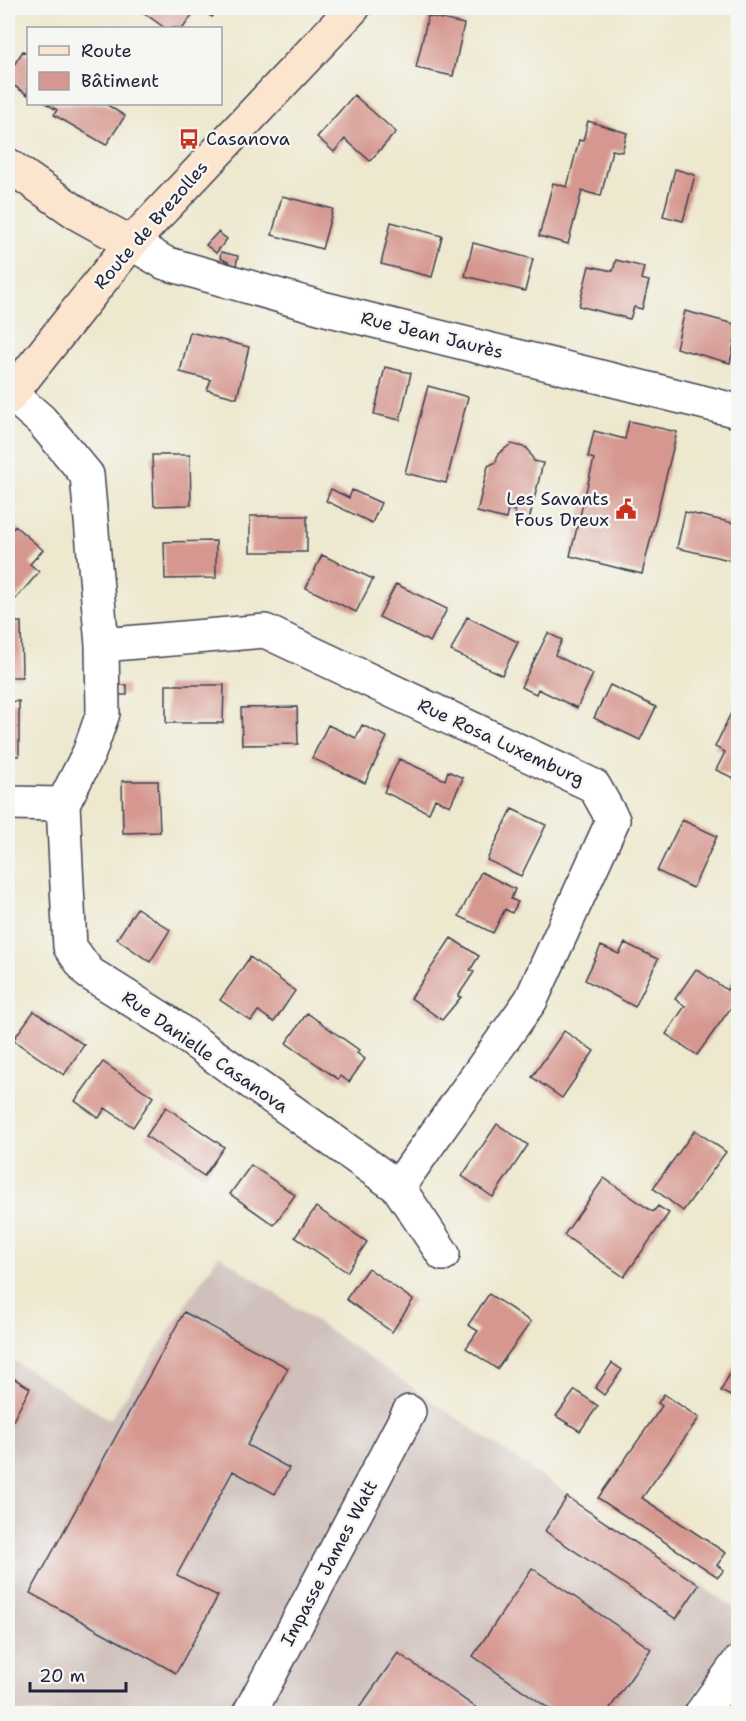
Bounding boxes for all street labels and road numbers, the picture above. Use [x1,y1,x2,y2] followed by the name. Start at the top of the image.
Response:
[89,156,213,294] street label: Route de Brezolles
[358,306,506,364] street label: Rue Jean Jaurès
[414,693,588,791] street label: Rue Rosa Luxemburg
[117,985,293,1119] street label: Rue Danielle Casanova
[275,1476,383,1650] street label: Impasse James Watt

